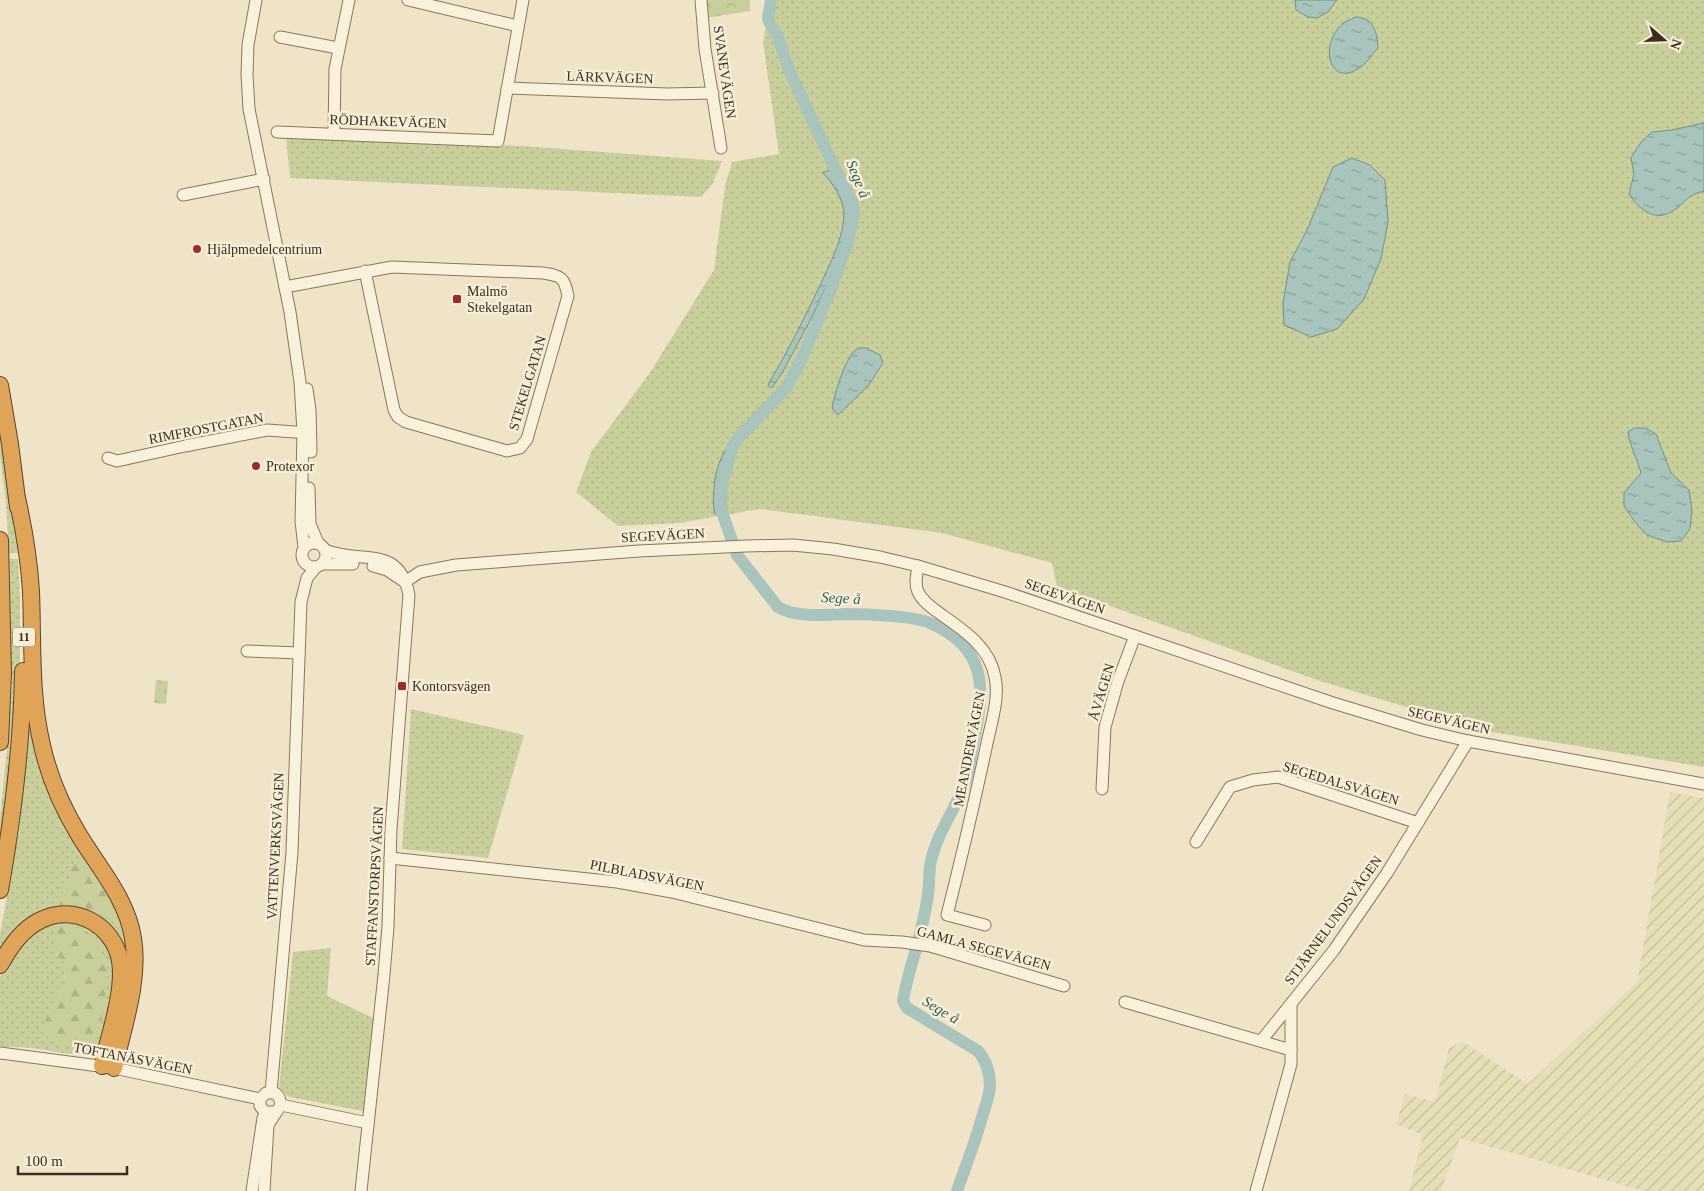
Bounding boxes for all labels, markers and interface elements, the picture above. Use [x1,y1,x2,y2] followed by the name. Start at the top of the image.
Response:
[1639,15,1689,65] north arrow
[711,24,739,120] street label: SVANEVÄGEN
[1667,37,1685,52] text: N
[566,67,654,87] street label: LÄRKVÄGEN
[329,111,447,131] street label: RÖDHAKEVÄGEN
[843,158,873,200] water label: Sege å
[207,242,322,257] place label: Hjälpmedelcentrium
[191,243,203,255] marker: Hjälpmedelcentrium
[467,284,532,315] place label: Malmö Stekelgatan
[451,293,463,305] marker: Malmö Stekelgatan
[506,334,549,432] street label: STEKELGATAN
[148,410,265,447] street label: RIMFROSTGATAN
[266,459,315,474] place label: Protexor
[250,460,262,472] marker: Protexor
[621,525,705,545] street label: SEGEVÄGEN
[1023,575,1107,617] street label: SEGEVÄGEN
[821,589,861,607] water label: Sege å
[13,628,35,646] road number: 11
[1085,661,1117,723] street label: ÅVÄGEN
[412,679,491,694] place label: Kontorsvägen
[396,680,408,692] marker: Kontorsvägen
[950,690,988,808] street label: MEANDERVÄGEN
[1406,703,1492,737] street label: SEGEVÄGEN
[1281,758,1401,808] street label: SEGEDALSVÄGEN
[263,772,287,920] street label: VATTENVERKSVÄGEN
[362,806,386,966] street label: STAFFANSTORPSVÄGEN
[1281,852,1385,988] street label: STJÄRNELUNDSVÄGEN
[589,856,705,894] street label: PILBLADSVÄGEN
[915,922,1053,974] street label: GAMLA SEGEVÄGEN
[920,993,962,1027] water label: Sege å
[72,1039,194,1077] street label: TOFTANÄSVÄGEN
[18,1144,126,1176] scale bar
[25,1153,63,1169] text: 100 m

